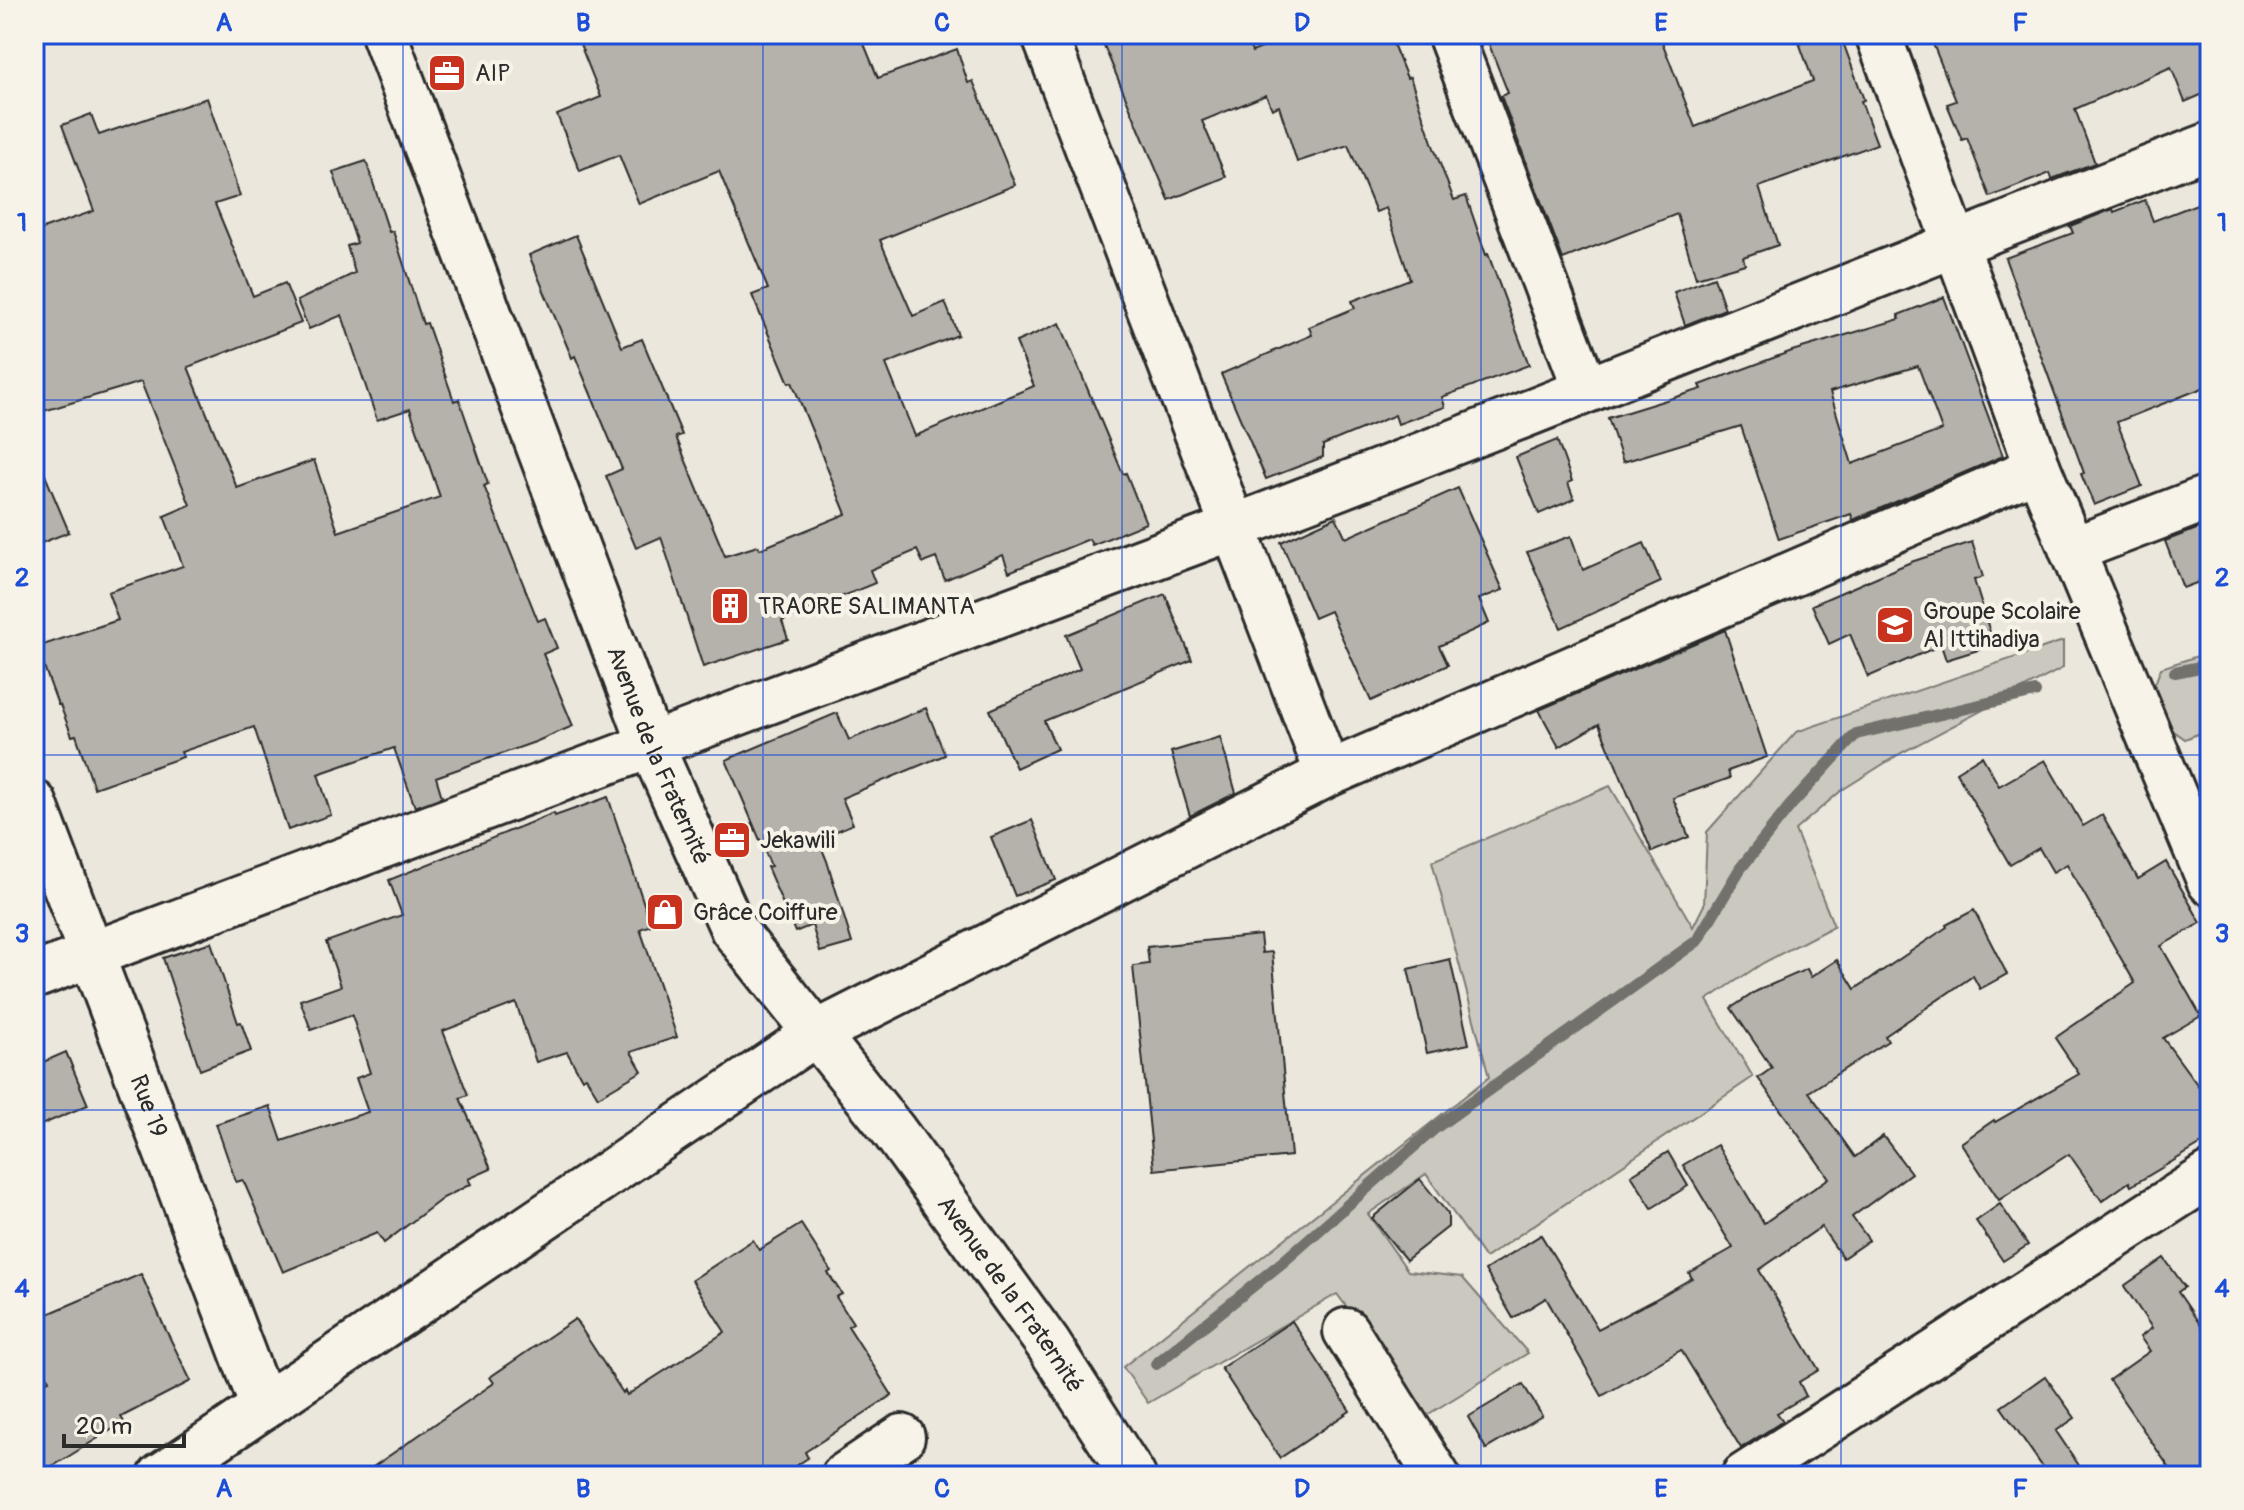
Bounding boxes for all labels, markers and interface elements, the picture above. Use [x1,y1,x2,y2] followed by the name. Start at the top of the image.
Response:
[216,7,233,39] text: A
[576,7,590,39] text: B
[934,7,950,39] text: C
[1294,7,1310,39] text: D
[1654,7,1668,39] text: E
[2012,7,2028,39] text: F
[426,52,468,94] office icon: AIP
[475,59,511,88] place label: AIP
[17,207,27,239] text: 1
[2217,207,2227,239] text: 1
[15,562,29,594] text: 2
[2215,562,2229,594] text: 2
[709,585,751,627] building icon: TRAORE SALIMANTA
[758,592,975,621] place label: TRAORE SALIMANTA
[1923,597,2081,654] place label: Groupe Scolaire Al Ittihadiya
[1874,604,1916,646] school or university icon: Groupe Scolaire Al Ittihadiya
[600,642,717,869] street label: Avenue de la Fraternité
[711,819,753,861] office icon: Jekawili
[760,826,835,855] place label: Jekawili
[644,891,686,933] shop icon: Grâce Coiffure
[693,898,838,927] place label: Grâce Coiffure
[15,918,29,950] text: 3
[2215,918,2229,950] text: 3
[123,1071,173,1142] street label: Rue 19
[931,1191,1090,1398] street label: Avenue de la Fraternité
[14,1273,30,1305] text: 4
[2214,1273,2230,1305] text: 4
[64,1398,184,1448] scale bar
[76,1412,132,1441] text: 20 m
[216,1473,233,1505] text: A
[576,1473,590,1505] text: B
[934,1473,950,1505] text: C
[1294,1473,1310,1505] text: D
[1654,1473,1668,1505] text: E
[2012,1473,2028,1505] text: F

